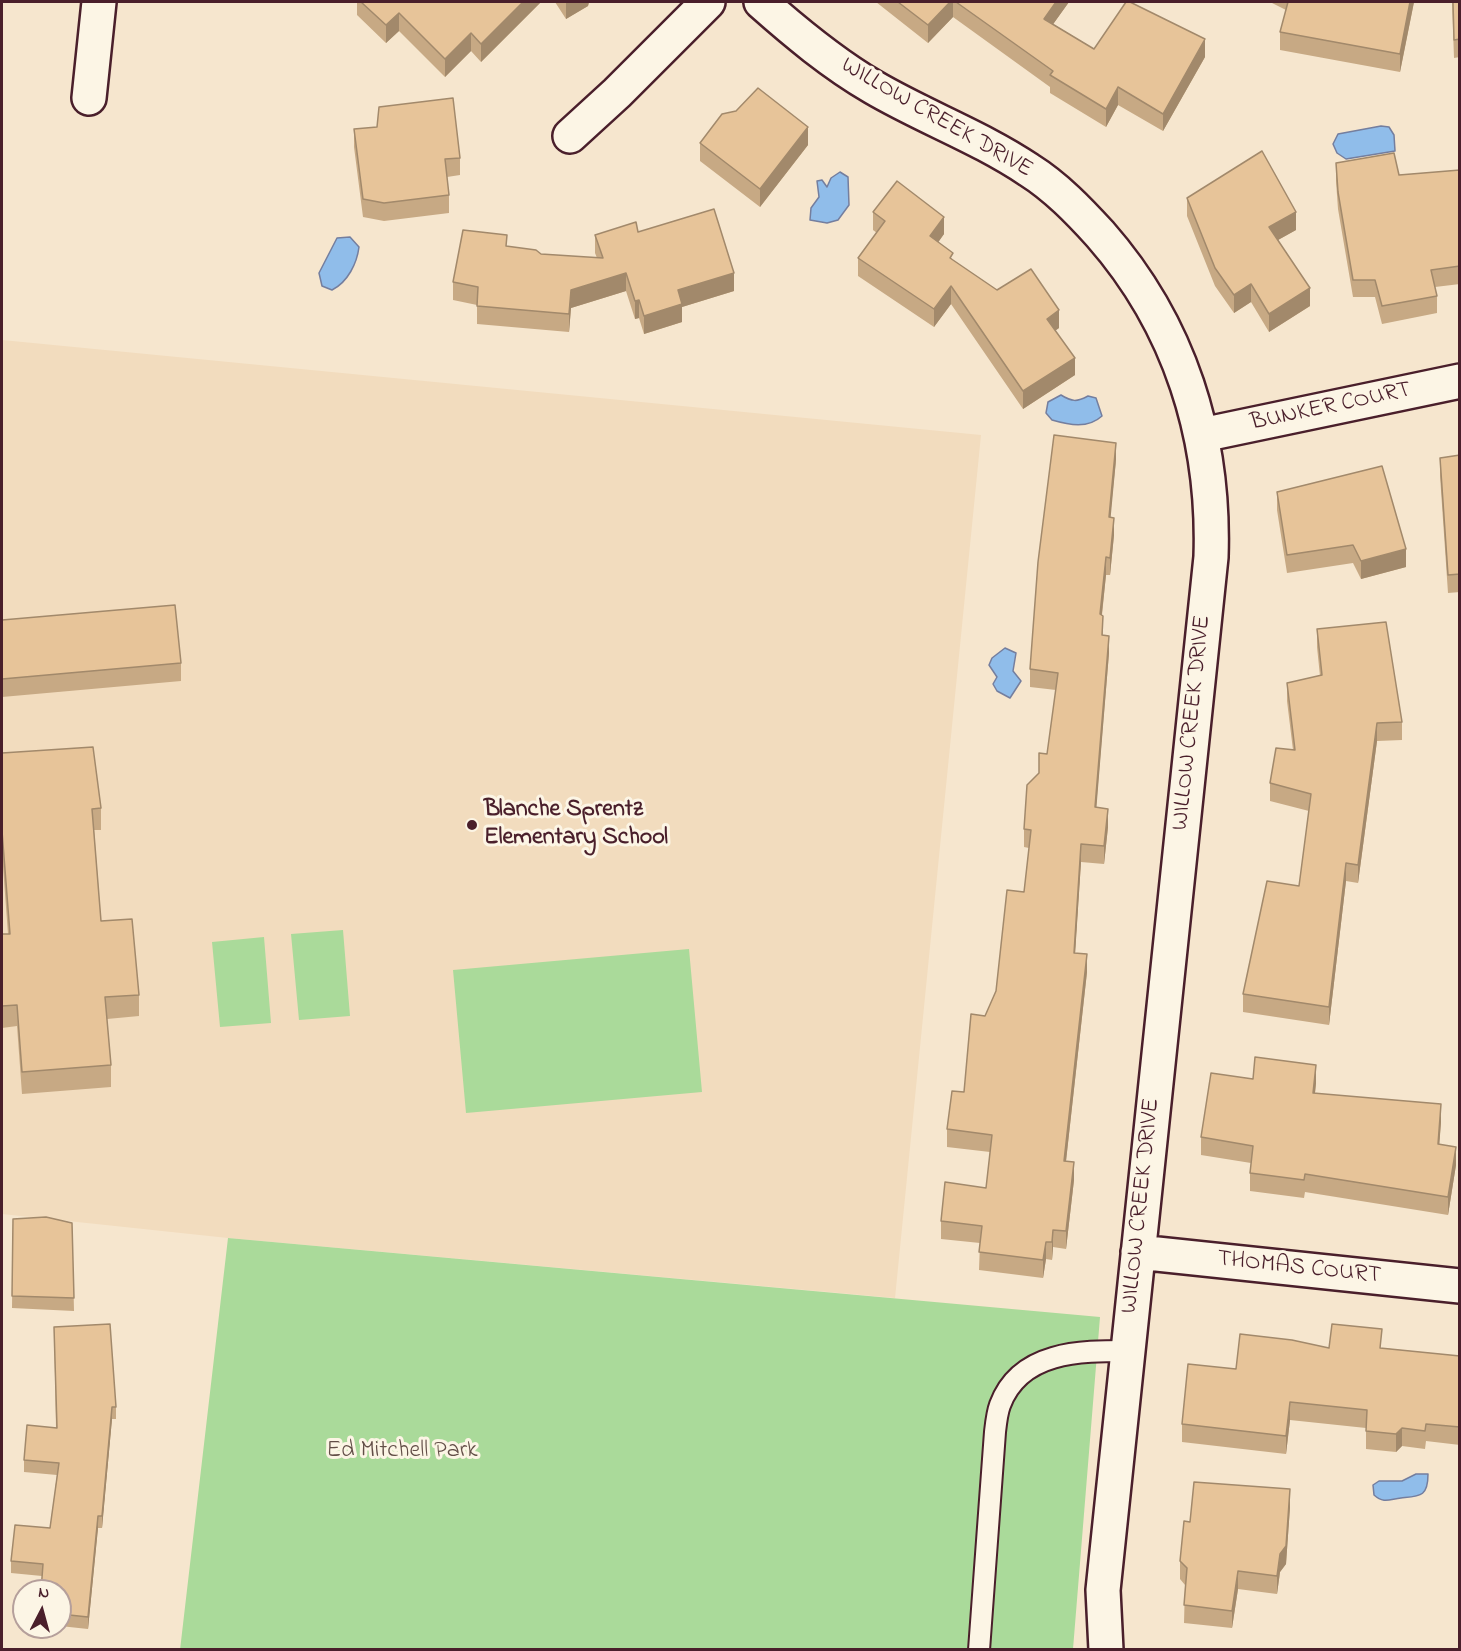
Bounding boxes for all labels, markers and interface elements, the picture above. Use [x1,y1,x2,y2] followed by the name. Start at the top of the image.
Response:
[835,52,1037,186] street label: WILLOW CREEK DRIVE
[1248,377,1414,439] street label: BUNKER COURT
[1167,614,1219,832] street label: WILLOW CREEK DRIVE
[484,797,668,853] place label: Blanche Sprentz Elementary School
[465,818,479,832] marker: Blanche Sprentz Elementary School
[1116,1097,1168,1315] street label: WILLOW CREEK DRIVE
[1216,1246,1382,1292] street label: THOMAS COURT
[326,1438,478,1466] park label: Ed Mitchell Park
[12,1579,72,1639] north arrow
[37,1581,50,1606] text: N

